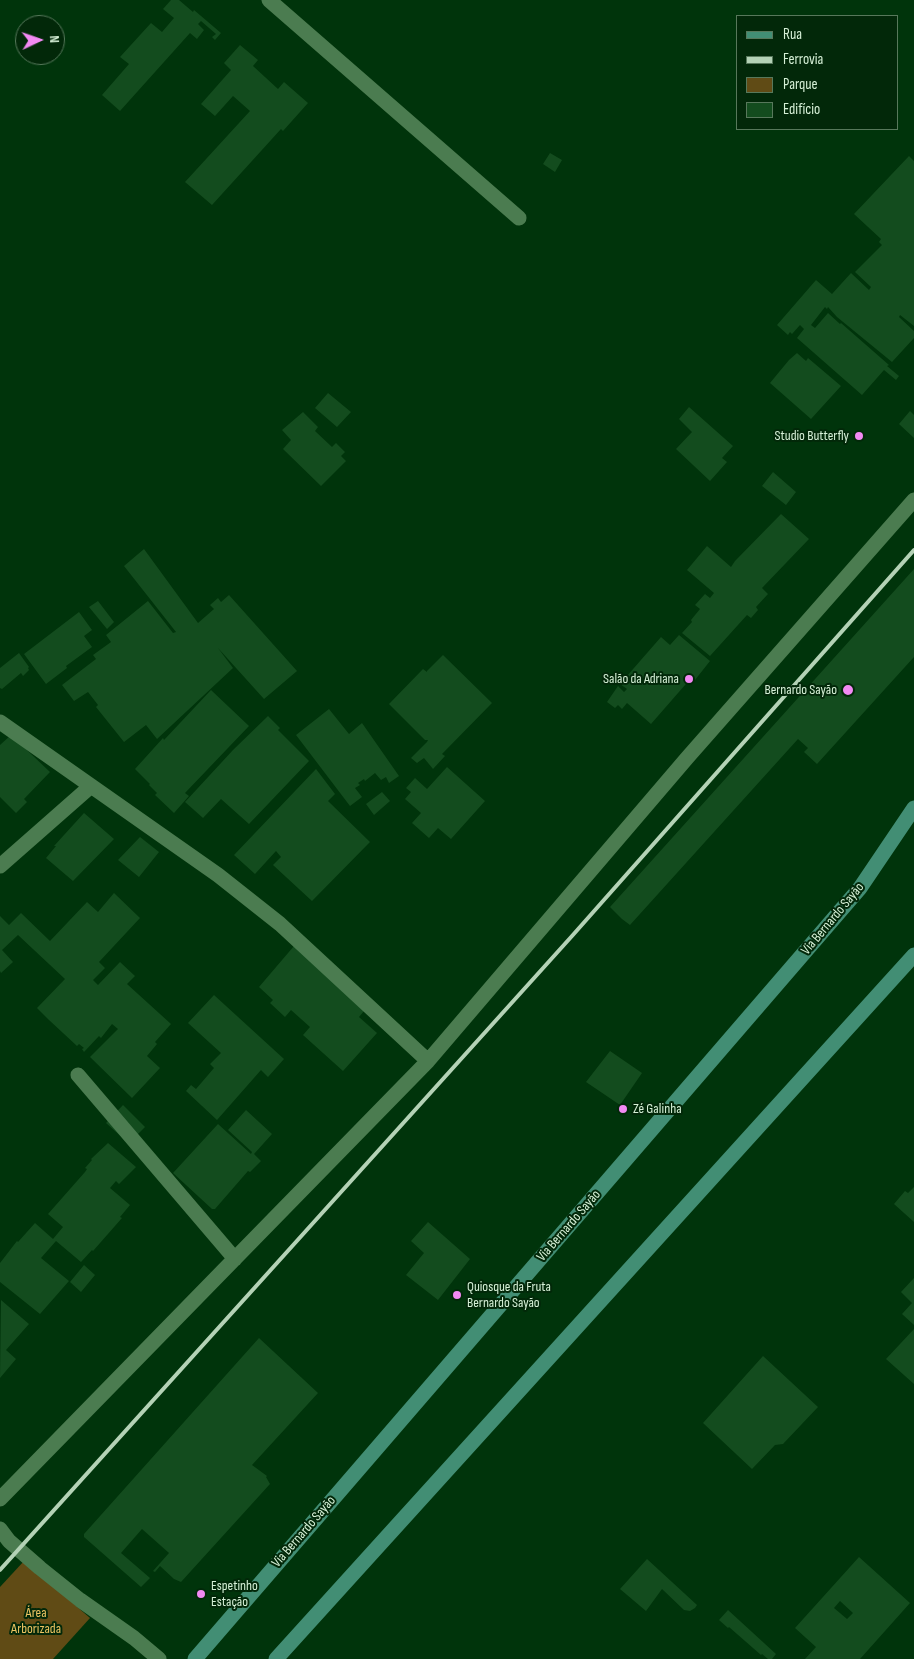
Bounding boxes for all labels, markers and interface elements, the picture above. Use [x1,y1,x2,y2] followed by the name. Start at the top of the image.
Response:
[15,15,65,65] north arrow
[736,15,899,130] legend
[783,25,802,44] text: Rua
[46,35,63,43] text: N
[783,50,823,69] text: Ferrovia
[783,75,818,94] text: Parque
[783,100,820,119] text: Edifício
[775,428,849,444] place label: Studio Butterfly
[853,430,865,442] marker: Studio Butterfly
[603,671,679,687] place label: Salão da Adriana
[683,673,695,685] marker: Salão da Adriana
[764,682,837,698] place label: Bernardo Sayão
[841,683,855,697] marker: Bernardo Sayão
[798,879,868,959] street label: Via Bernardo Sayão
[633,1101,682,1117] place label: Zé Galinha
[617,1103,629,1115] marker: Zé Galinha
[533,1187,605,1265] street label: Via Bernardo Sayão
[467,1279,551,1311] place label: Quiosque da Fruta Bernardo Sayão
[451,1289,463,1301] marker: Quiosque da Fruta Bernardo Sayão
[268,1493,340,1571] street label: Via Bernardo Sayão
[211,1578,258,1610] place label: Espetinho Estação
[195,1588,207,1600] marker: Espetinho Estação
[11,1605,61,1638] park label: Área Arborizada

